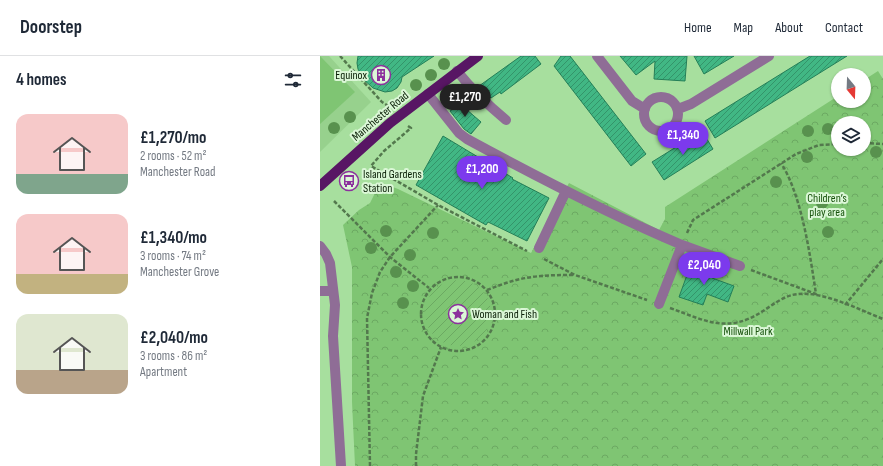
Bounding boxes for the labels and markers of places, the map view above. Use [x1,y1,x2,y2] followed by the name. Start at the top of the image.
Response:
[370,64,392,86] building icon: Equinox
[335,68,367,83] place label: Equinox
[432,84,498,118] pin: £1,270
[650,122,716,156] pin: £1,340
[449,156,515,190] pin: £1,200
[363,167,422,196] place label: Island Gardens Station
[338,170,360,192] bus stop icon: Island Gardens Station
[671,252,737,286] pin: £2,040
[447,303,469,325] place icon: Woman and Fish
[472,307,537,322] place label: Woman and Fish

